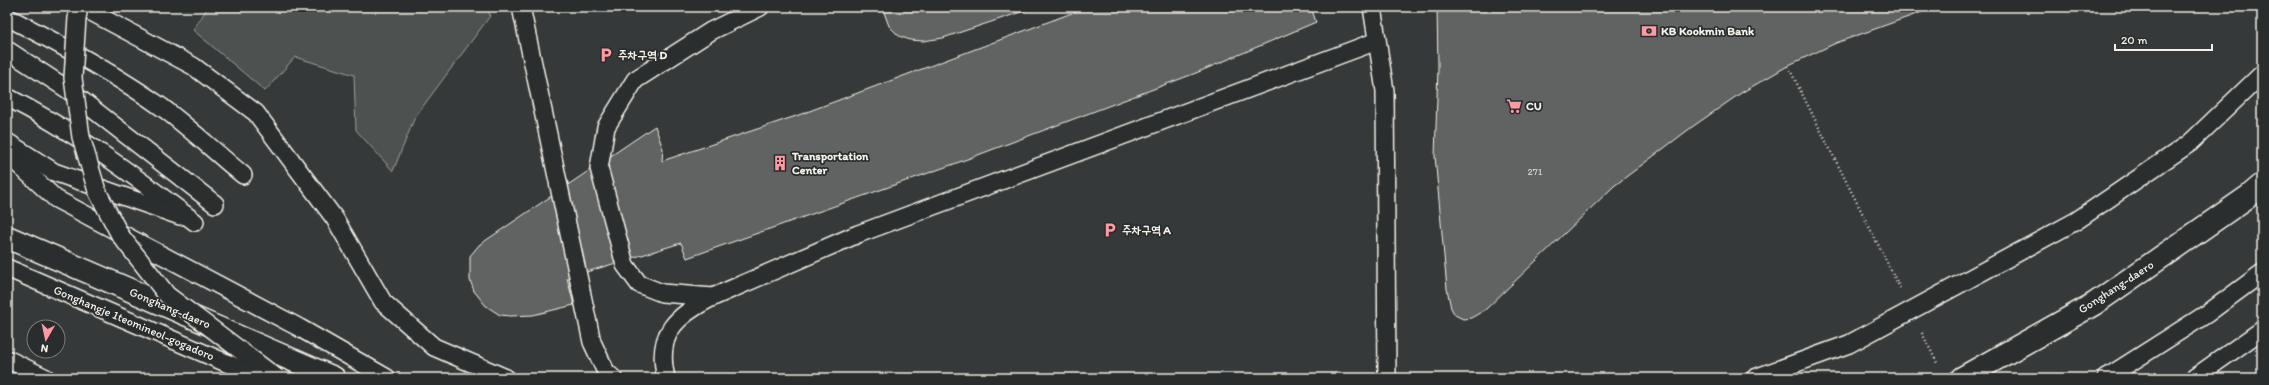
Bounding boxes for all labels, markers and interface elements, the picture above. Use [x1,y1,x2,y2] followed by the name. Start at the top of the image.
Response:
[1640,22,1658,40] bank icon: KB Kookmin Bank
[1661,24,1755,38] place label: KB Kookmin Bank
[2115,26,2212,52] scale bar
[2121,33,2148,47] text: 20 m
[597,46,615,64] parking icon: 주차구역 D
[618,48,667,62] place label: 주차구역 D
[1505,97,1523,115] supermarket icon: CU
[1526,99,1542,113] place label: CU
[791,149,869,177] place label: Transportation Center
[771,154,789,172] building icon: Transportation Center
[1528,165,1543,178] house number: 271
[1101,221,1119,239] parking icon: 주차구역 A
[1122,223,1171,237] place label: 주차구역 A
[2076,258,2156,316] street label: Gonghang-daero
[52,283,216,363] street label: Gonghangje 1teomineol-gogadoro
[127,285,213,331] street label: Gonghang-daero
[26,319,66,359] north arrow
[40,341,49,355] text: N

